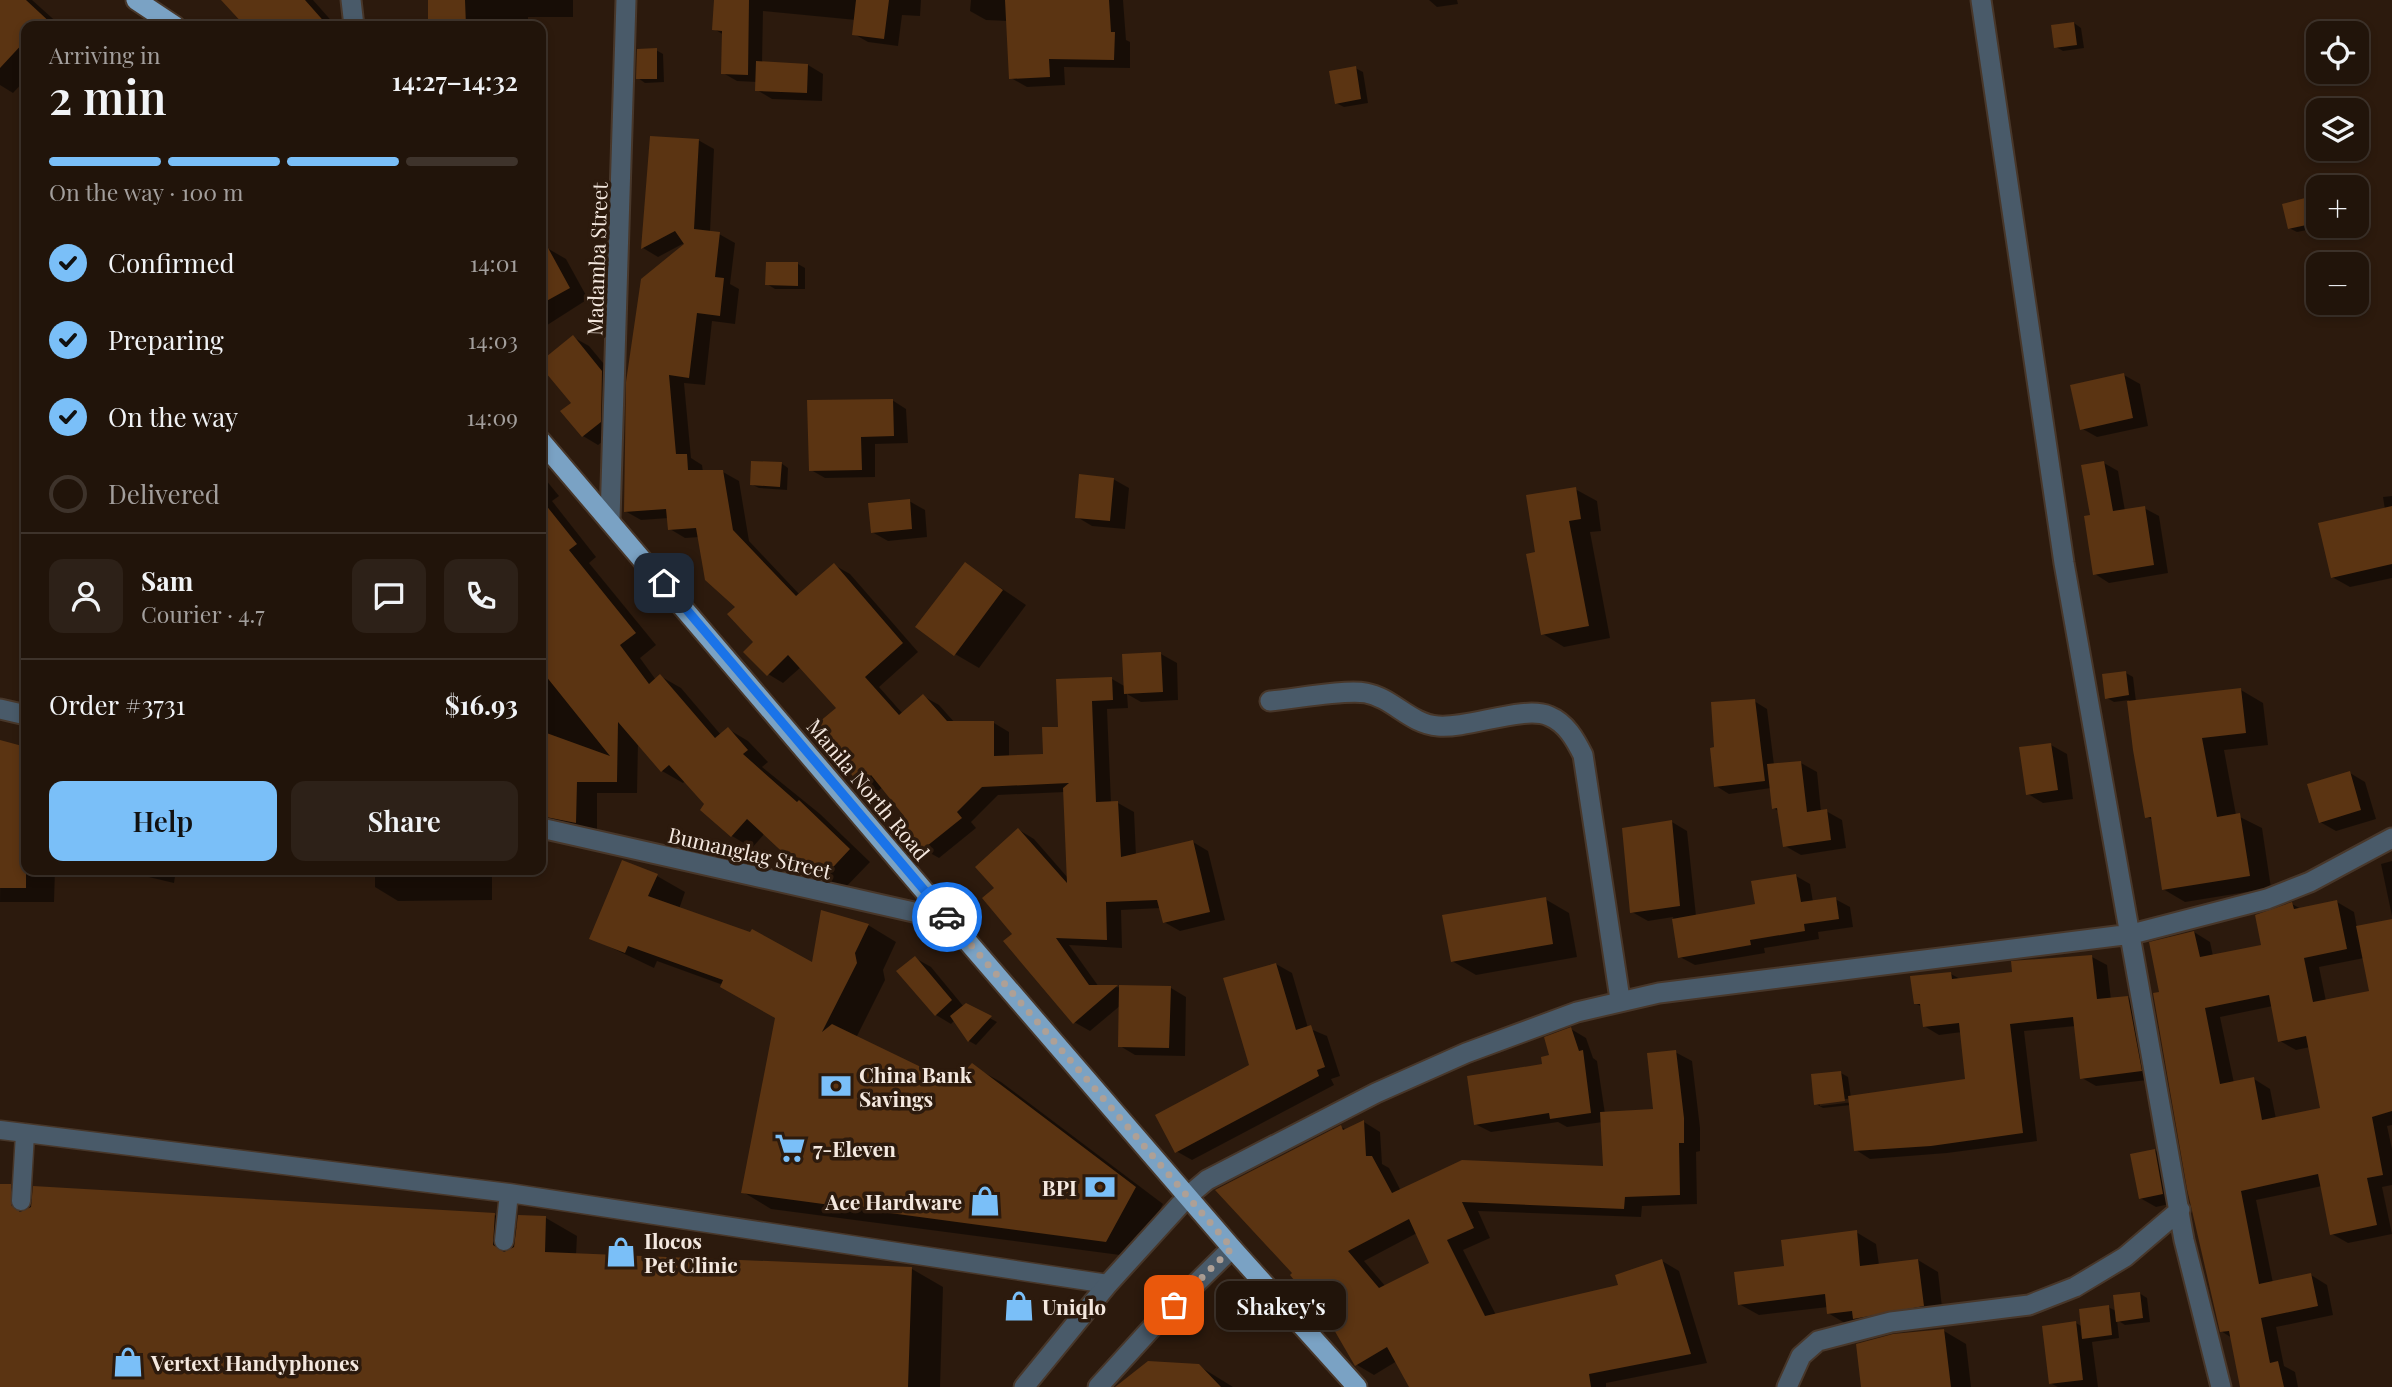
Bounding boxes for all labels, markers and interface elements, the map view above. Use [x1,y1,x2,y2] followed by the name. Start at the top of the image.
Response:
[2306,21,2369,315] map controls
[2306,21,2369,84] button: locate
[49,39,161,70] text: Arriving in
[392,63,518,98] text: 14:27–14:32
[49,65,167,127] text: 2 min
[2306,98,2369,161] button: layers
[2306,175,2369,238] button: +
[49,176,243,207] text: On the way · 100 m
[579,181,613,336] street label: Madamba Street
[49,244,87,282] icon: check
[108,245,235,280] text: Confirmed
[470,247,518,278] text: 14:01
[2306,252,2369,315] button: −
[49,321,87,359] icon: check
[108,322,224,357] text: Preparing
[468,324,518,355] text: 14:03
[49,398,87,436] icon: check
[108,399,238,434] text: On the way
[467,401,518,432] text: 14:09
[108,476,220,511] text: Delivered
[634,553,694,613] pin
[49,559,123,633] button: person
[352,559,426,633] button: chat
[444,559,518,633] button: phone
[141,563,193,598] text: Sam
[645,564,683,602] icon: home
[141,598,265,629] text: Courier · 4.7
[49,687,185,722] text: Order #3731
[445,687,518,722] text: $16.93
[801,712,937,866] street label: Manila North Road
[49,781,277,861] button: Help
[291,781,518,861] button: Share
[665,820,835,885] street label: Bumanglag Street
[912,882,982,952] courier
[928,898,966,936] icon: car
[859,1060,973,1112] place label: China Bank Savings
[819,1069,853,1103] bank icon: China Bank Savings
[773,1131,807,1165] supermarket icon: 7-Eleven
[813,1134,896,1162] place label: 7-Eleven
[1083,1170,1117,1204] bank icon: BPI
[1042,1173,1077,1201] place label: BPI
[968,1184,1002,1218] shop icon: Ace Hardware
[824,1187,962,1215] place label: Ace Hardware
[644,1226,738,1278] place label: Ilocos Pet Clinic
[604,1235,638,1269] shop icon: Ilocos Pet Clinic
[1144,1275,1204,1335] pin
[1216,1280,1346,1330] callout: Shakey's
[1155,1286,1193,1324] icon: bag
[1002,1289,1036,1323] shop icon: Uniqlo
[1236,1290,1326,1321] text: Shakey's
[1042,1292,1106,1320] place label: Uniqlo
[111,1345,145,1379] shop icon: Vertext Handyphones
[150,1348,359,1376] place label: Vertext Handyphones

